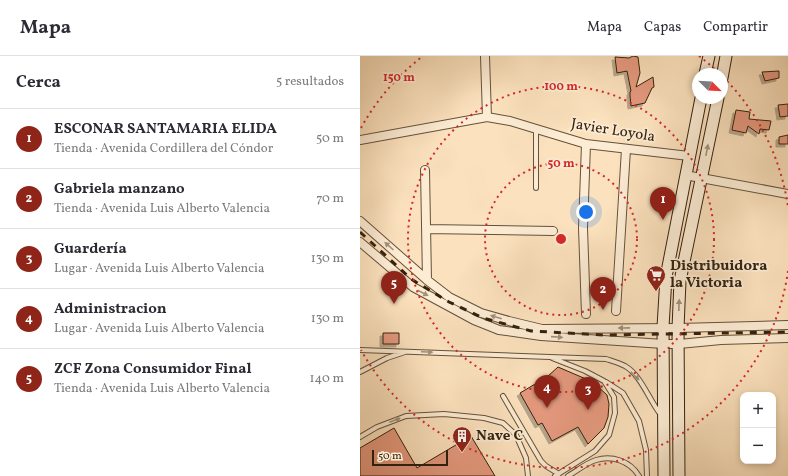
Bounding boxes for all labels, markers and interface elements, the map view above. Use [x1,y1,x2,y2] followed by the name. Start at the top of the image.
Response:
[20,15,71,41] text: Mapa
[587,18,622,37] text: Mapa
[644,18,681,37] text: Capas
[703,18,768,37] text: Compartir
[692,68,728,104] north arrow
[383,70,415,86] text: 150 m
[16,71,61,94] text: Cerca
[276,73,344,91] text: 5 resultados
[544,79,578,95] text: 100 m
[569,114,657,148] street label: Javier Loyola
[54,119,277,140] text: ESCONAR SANTAMARIA ELIDA
[26,130,32,148] text: 1
[316,130,344,148] text: 50 m
[54,140,273,158] text: Tienda · Avenida Cordillera del Cóndor
[705,144,711,156] one-way arrow
[547,156,575,172] text: 50 m
[54,179,185,200] text: Gabriela manzano
[650,187,676,220] pin: 1
[26,190,32,208] text: 2
[316,190,344,208] text: 70 m
[54,200,270,218] text: Tienda · Avenida Luis Alberto Valencia
[576,202,596,222] your location
[554,232,568,246] centre of rings
[54,239,127,260] text: Guardería
[383,242,394,251] one-way arrow
[26,250,32,268] text: 3
[311,250,344,268] text: 130 m
[670,256,767,294] place label: Distribuidora la Victoria
[54,260,265,278] text: Lugar · Avenida Luis Alberto Valencia
[645,264,667,292] supermarket icon: Distribuidora la Victoria
[381,271,407,304] pin: 5
[590,277,616,310] pin: 2
[417,289,428,296] one-way arrow
[676,298,682,311] one-way arrow
[54,299,167,320] text: Administracion
[25,310,33,328] text: 4
[311,310,344,328] text: 130 m
[490,314,502,320] one-way arrow
[54,320,265,338] text: Lugar · Avenida Luis Alberto Valencia
[617,325,630,331] one-way arrow
[551,333,563,340] one-way arrow
[421,349,434,355] one-way arrow
[54,359,252,380] text: ZCF Zona Consumidor Final
[26,370,32,388] text: 5
[310,370,344,388] text: 140 m
[630,371,640,381] one-way arrow
[534,375,560,408] pin: 4
[575,377,601,410] pin: 3
[54,380,270,398] text: Tienda · Avenida Luis Alberto Valencia
[740,392,776,464] map controls
[740,392,776,428] button: +
[389,417,401,423] one-way arrow
[451,425,473,453] building icon: Nave C
[476,426,523,447] place label: Nave C
[740,428,776,464] button: −
[372,448,448,467] scale bar
[378,449,402,464] text: 50 m

